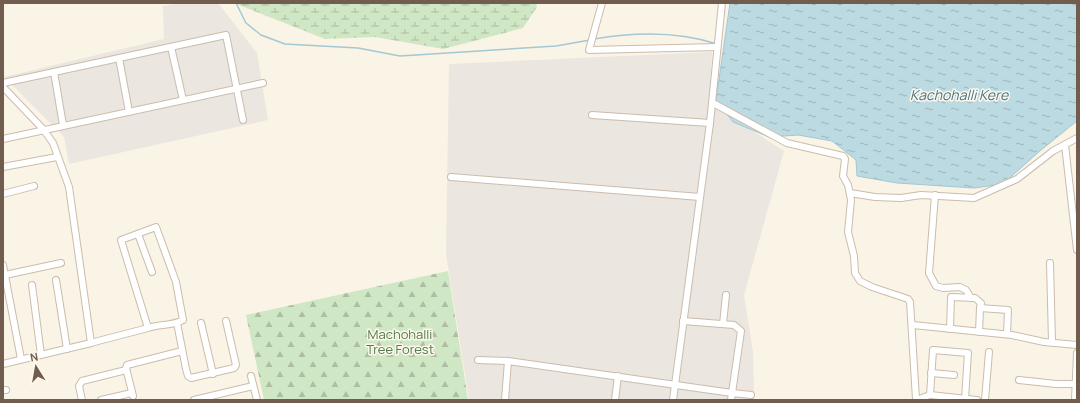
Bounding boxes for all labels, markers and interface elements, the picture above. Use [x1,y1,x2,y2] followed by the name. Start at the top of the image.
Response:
[910,85,1009,104] water label: Kachohalli Kere
[366,325,434,358] park label: Machohalli Tree Forest
[16,347,56,387] north arrow
[29,349,39,365] text: N

